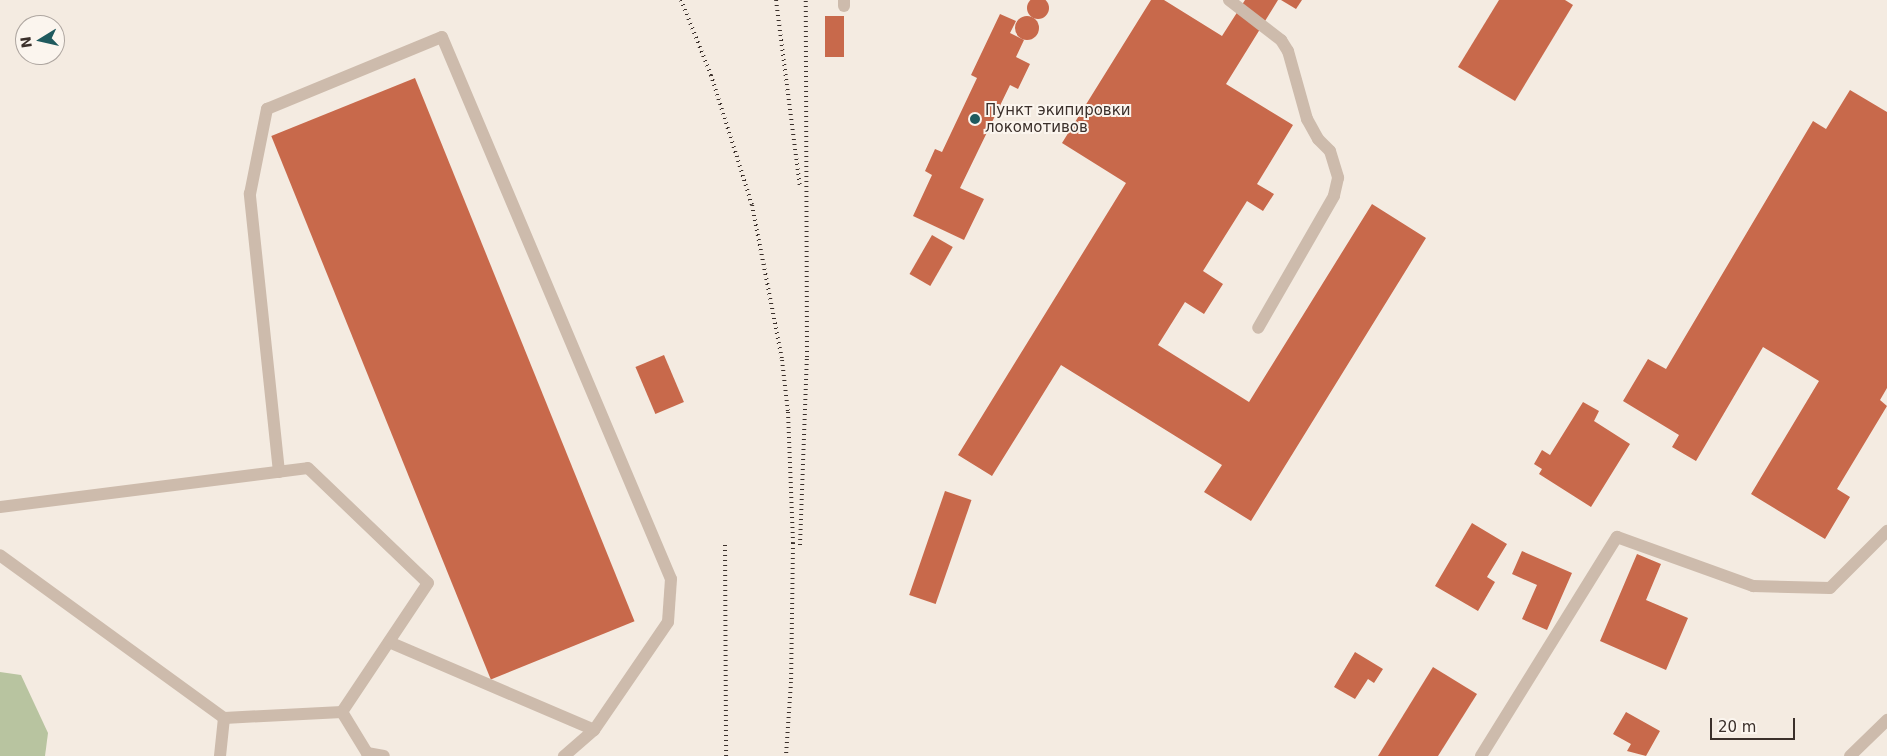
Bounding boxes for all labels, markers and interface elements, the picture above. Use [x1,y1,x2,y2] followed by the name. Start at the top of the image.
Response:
[15,15,65,65] north arrow
[17,35,35,49] text: N
[985,101,1130,136] place label: Пункт экипировки локомотивов
[969,113,981,125] marker: Пункт экипировки локомотивов
[1712,708,1797,740] scale bar
[1718,718,1756,736] text: 20 m

